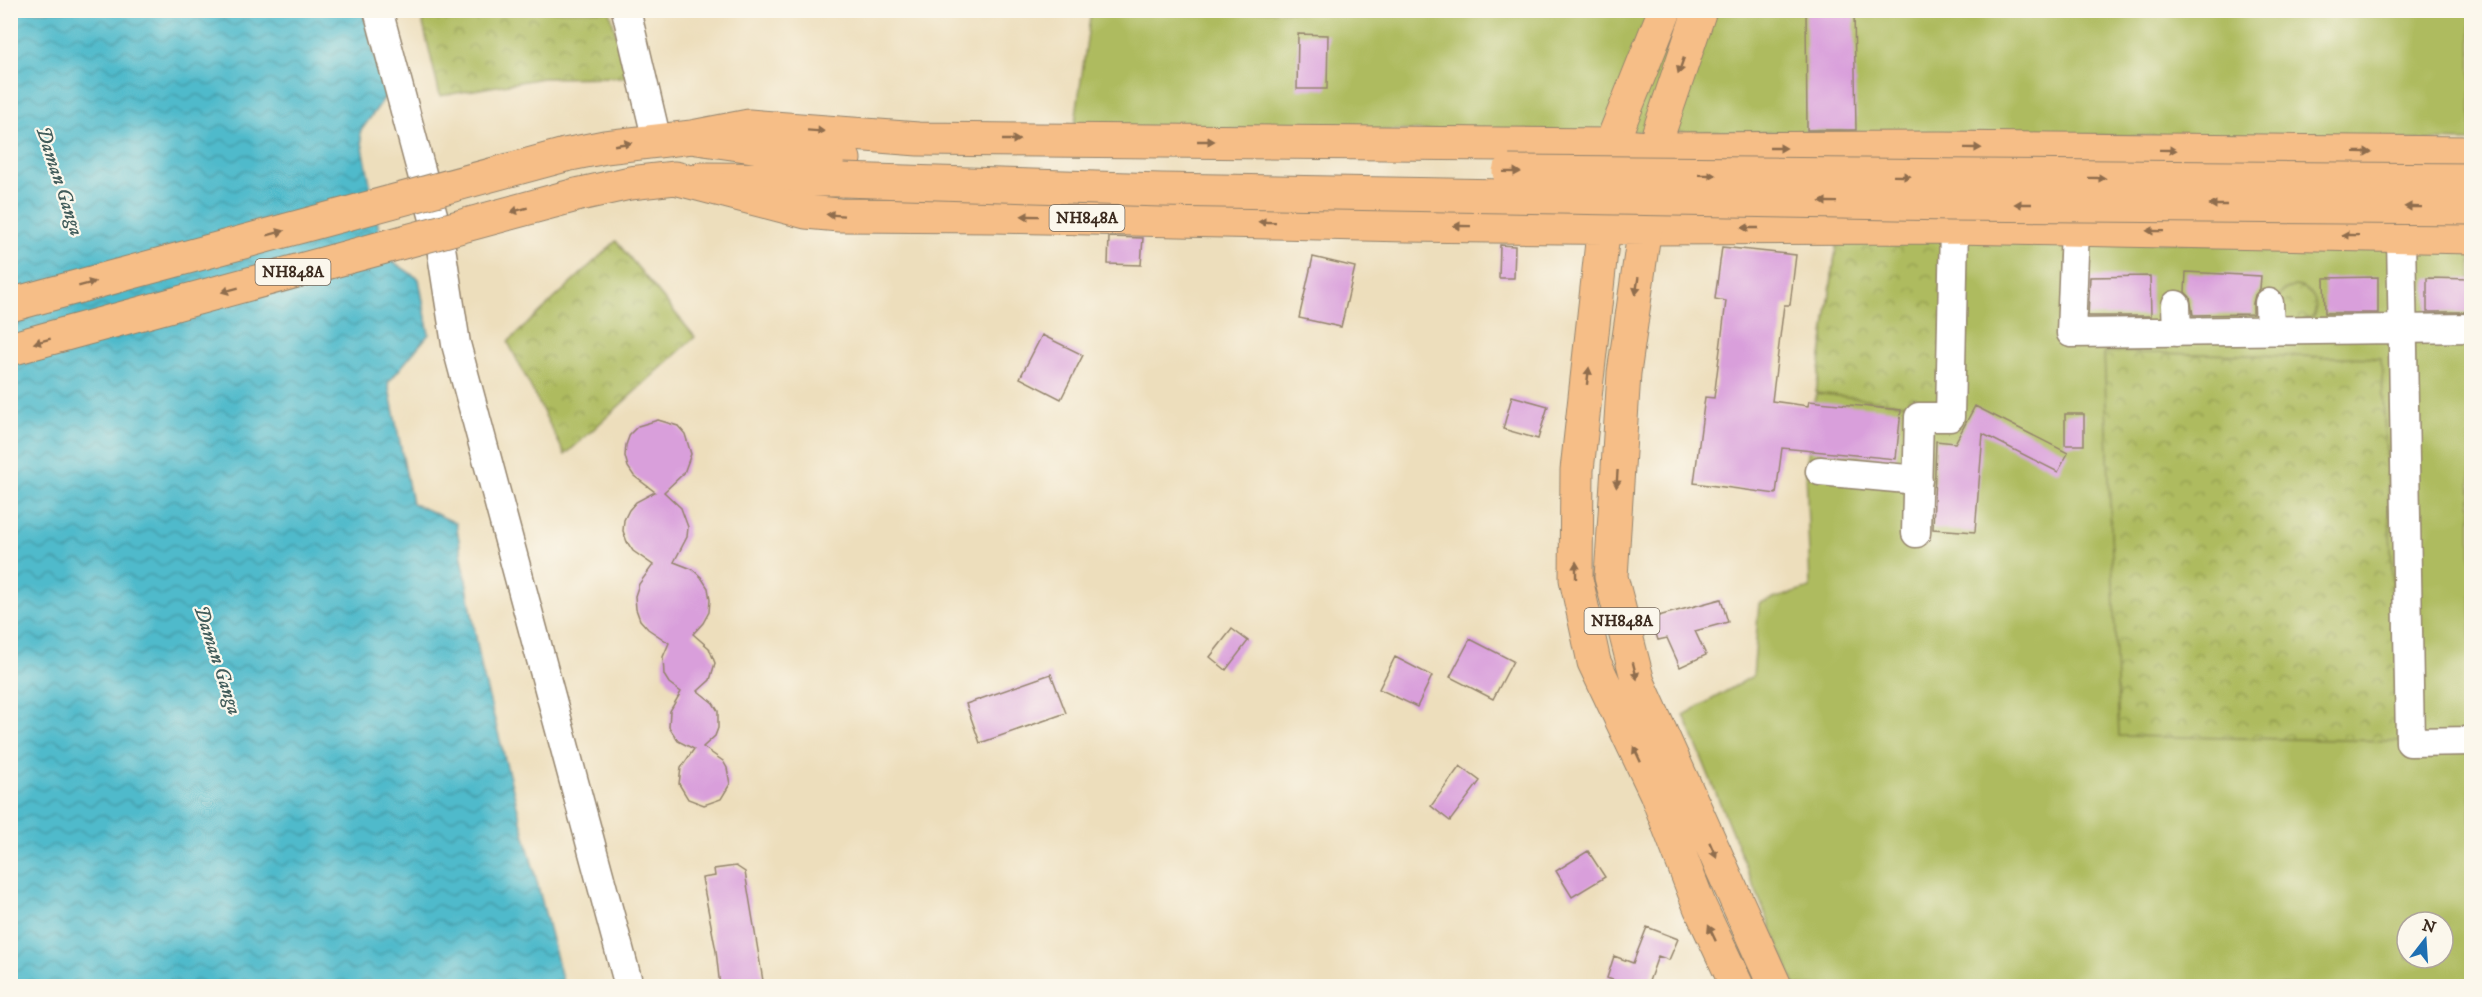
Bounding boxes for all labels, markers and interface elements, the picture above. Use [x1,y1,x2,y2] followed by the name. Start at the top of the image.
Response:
[1676,57,1685,75] one-way arrow
[29,123,89,239] water label: Daman Ganga
[807,127,826,136] one-way arrow
[1001,135,1020,145] one-way arrow
[1196,136,1215,146] one-way arrow
[613,140,632,149] one-way arrow
[1768,143,1787,153] one-way arrow
[1963,143,1982,153] one-way arrow
[2158,145,2177,155] one-way arrow
[2353,147,2372,157] one-way arrow
[1502,167,1521,177] one-way arrow
[1697,170,1716,179] one-way arrow
[1892,172,1911,181] one-way arrow
[2087,173,2106,183] one-way arrow
[1819,197,1838,207] one-way arrow
[2014,199,2033,209] one-way arrow
[2209,201,2228,210] one-way arrow
[2404,202,2423,212] one-way arrow
[1050,205,1124,231] road number: NH848A
[510,206,528,216] one-way arrow
[826,210,845,219] one-way arrow
[1021,212,1040,221] one-way arrow
[1258,217,1277,227] one-way arrow
[1453,221,1472,231] one-way arrow
[1741,223,1760,233] one-way arrow
[2146,226,2165,236] one-way arrow
[266,228,285,238] one-way arrow
[2341,230,2360,240] one-way arrow
[256,259,330,285] road number: NH848A
[1632,276,1641,295] one-way arrow
[78,279,96,289] one-way arrow
[221,285,239,295] one-way arrow
[33,337,51,346] one-way arrow
[1583,366,1592,385] one-way arrow
[1613,470,1622,489] one-way arrow
[1571,561,1581,580] one-way arrow
[187,602,247,718] water label: Daman Ganga
[1584,608,1660,634] road number: NH848A
[1631,662,1640,680] one-way arrow
[1633,745,1642,762] one-way arrow
[1708,841,1718,859] one-way arrow
[2395,910,2455,970] north arrow
[2420,915,2438,938] text: N
[1708,925,1717,942] one-way arrow

